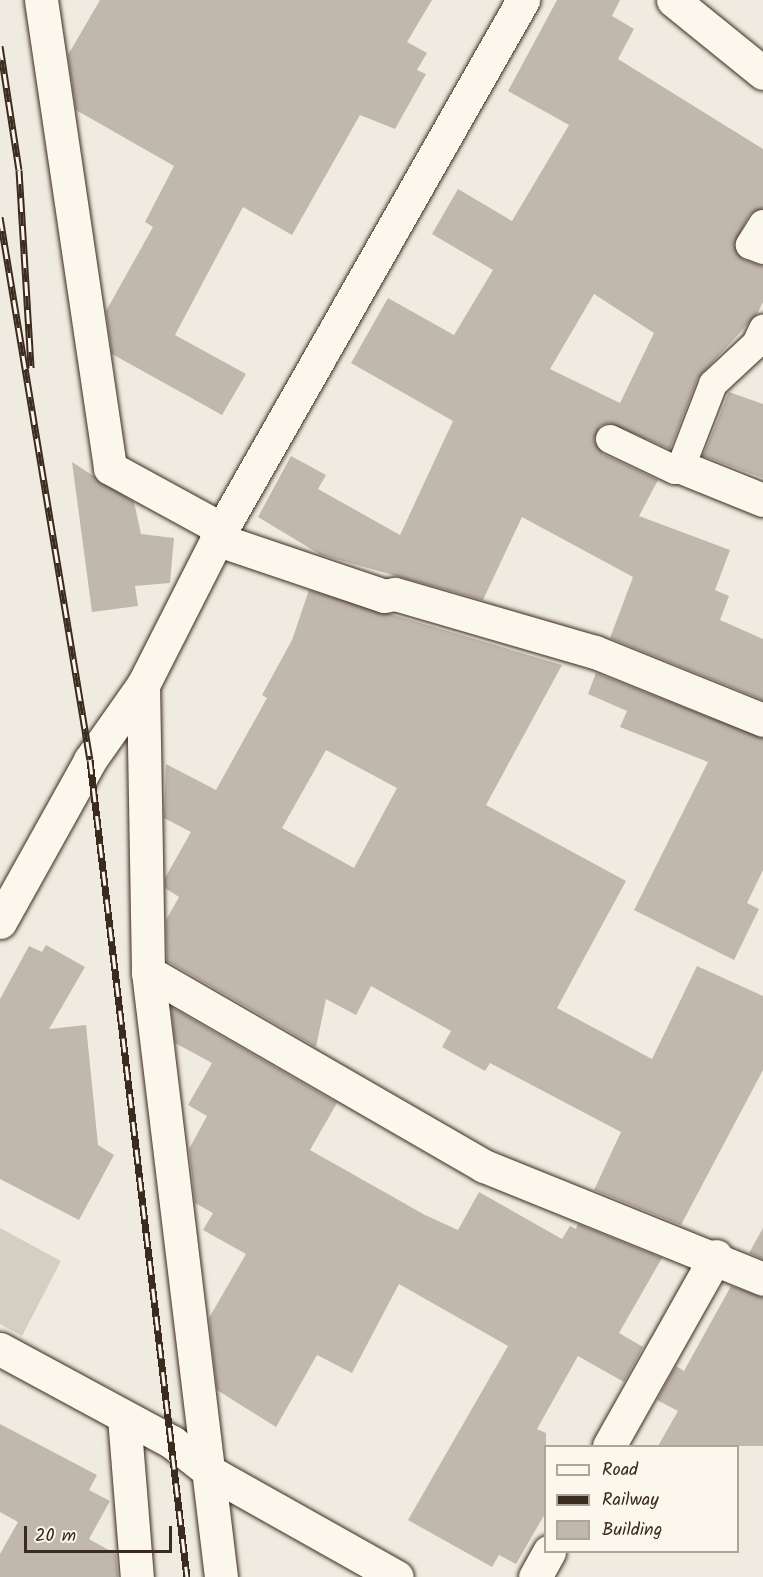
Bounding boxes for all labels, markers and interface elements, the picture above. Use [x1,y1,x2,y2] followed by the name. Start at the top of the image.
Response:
[544,1445,739,1553] legend
[602,1456,638,1485] text: Road
[602,1486,659,1515] text: Railway
[27,1514,176,1552] scale bar
[602,1516,662,1545] text: Building
[35,1522,76,1551] text: 20 m

